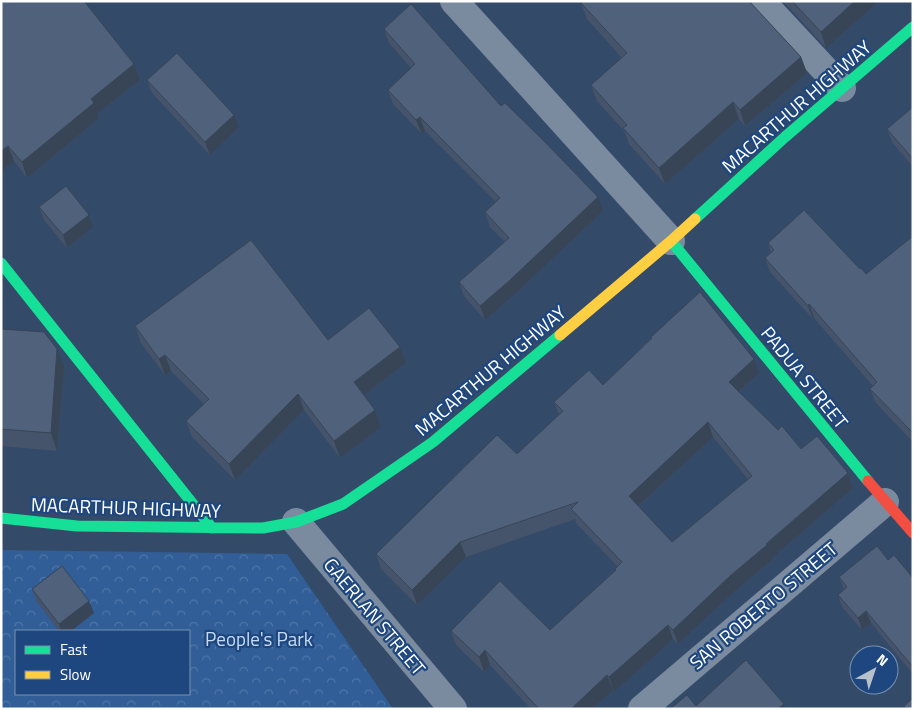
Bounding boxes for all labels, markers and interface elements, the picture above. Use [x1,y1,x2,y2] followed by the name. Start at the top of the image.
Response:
[715,32,878,179] street label: MACARTHUR HIGHWAY
[408,297,573,442] street label: MACARTHUR HIGHWAY
[754,319,856,435] street label: PADUA STREET
[30,489,222,525] street label: MACARTHUR HIGHWAY
[683,534,843,676] street label: SAN ROBERTO STREET
[317,551,433,681] street label: GAERLAN STREET
[205,624,313,653] park label: People's Park
[15,630,190,695] legend
[60,638,88,661] text: Fast
[849,645,899,695] north arrow
[872,648,893,671] text: N
[60,663,91,686] text: Slow

